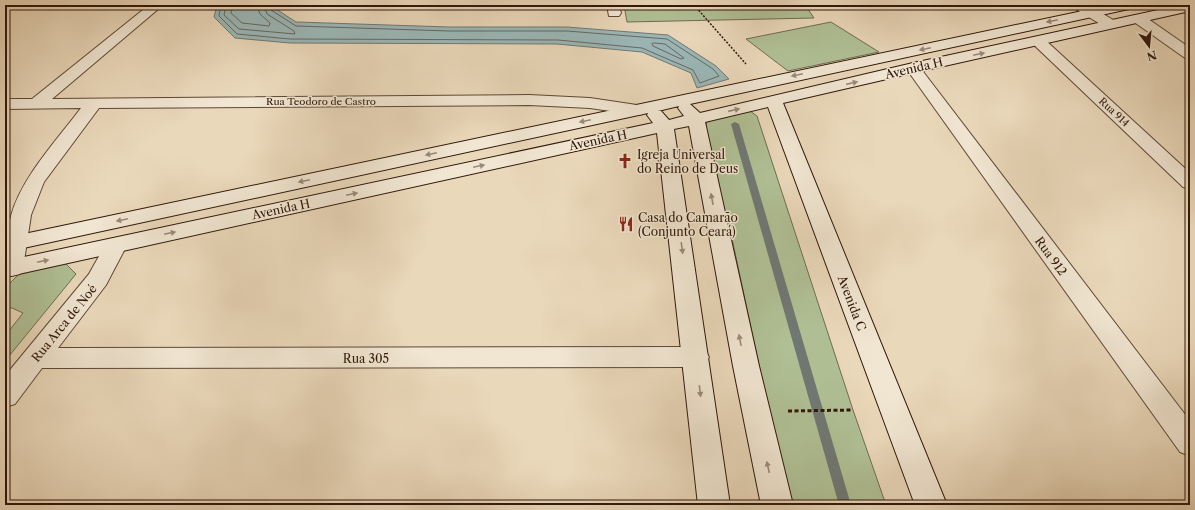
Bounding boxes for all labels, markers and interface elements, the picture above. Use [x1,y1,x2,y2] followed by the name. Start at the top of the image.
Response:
[1045,19,1058,25] one-way arrow
[1129,26,1169,66] north arrow
[918,46,931,52] one-way arrow
[1145,48,1158,64] text: N
[973,50,985,56] one-way arrow
[883,54,945,82] street label: Avenida H
[791,73,803,79] one-way arrow
[846,79,859,85] one-way arrow
[266,95,376,108] street label: Rua Teodoro de Castro
[1096,95,1132,130] street label: Rua 914
[728,107,741,113] one-way arrow
[579,118,591,124] one-way arrow
[567,127,628,154] street label: Avenida H
[637,147,738,176] place label: Igreja Universal do Reino de Deus
[425,151,437,157] one-way arrow
[616,152,634,170] church icon: Igreja Universal do Reino de Deus
[473,163,485,169] one-way arrow
[297,178,310,184] one-way arrow
[346,190,358,196] one-way arrow
[709,193,715,205] one-way arrow
[250,196,311,223] street label: Avenida H
[638,210,738,239] place label: Casa do Camarão (Conjunto Ceará)
[617,215,635,233] restaurant icon: Casa do Camarão (Conjunto Ceará)
[115,217,128,223] one-way arrow
[164,230,176,236] one-way arrow
[1032,234,1070,278] street label: Rua 912
[678,242,685,254] one-way arrow
[37,257,49,263] one-way arrow
[834,272,869,333] street label: Avenida C
[28,281,100,365] street label: Rua Arca de Noé
[737,334,743,346] one-way arrow
[343,351,389,366] street label: Rua 305
[697,384,703,397] one-way arrow
[765,461,771,473] one-way arrow

